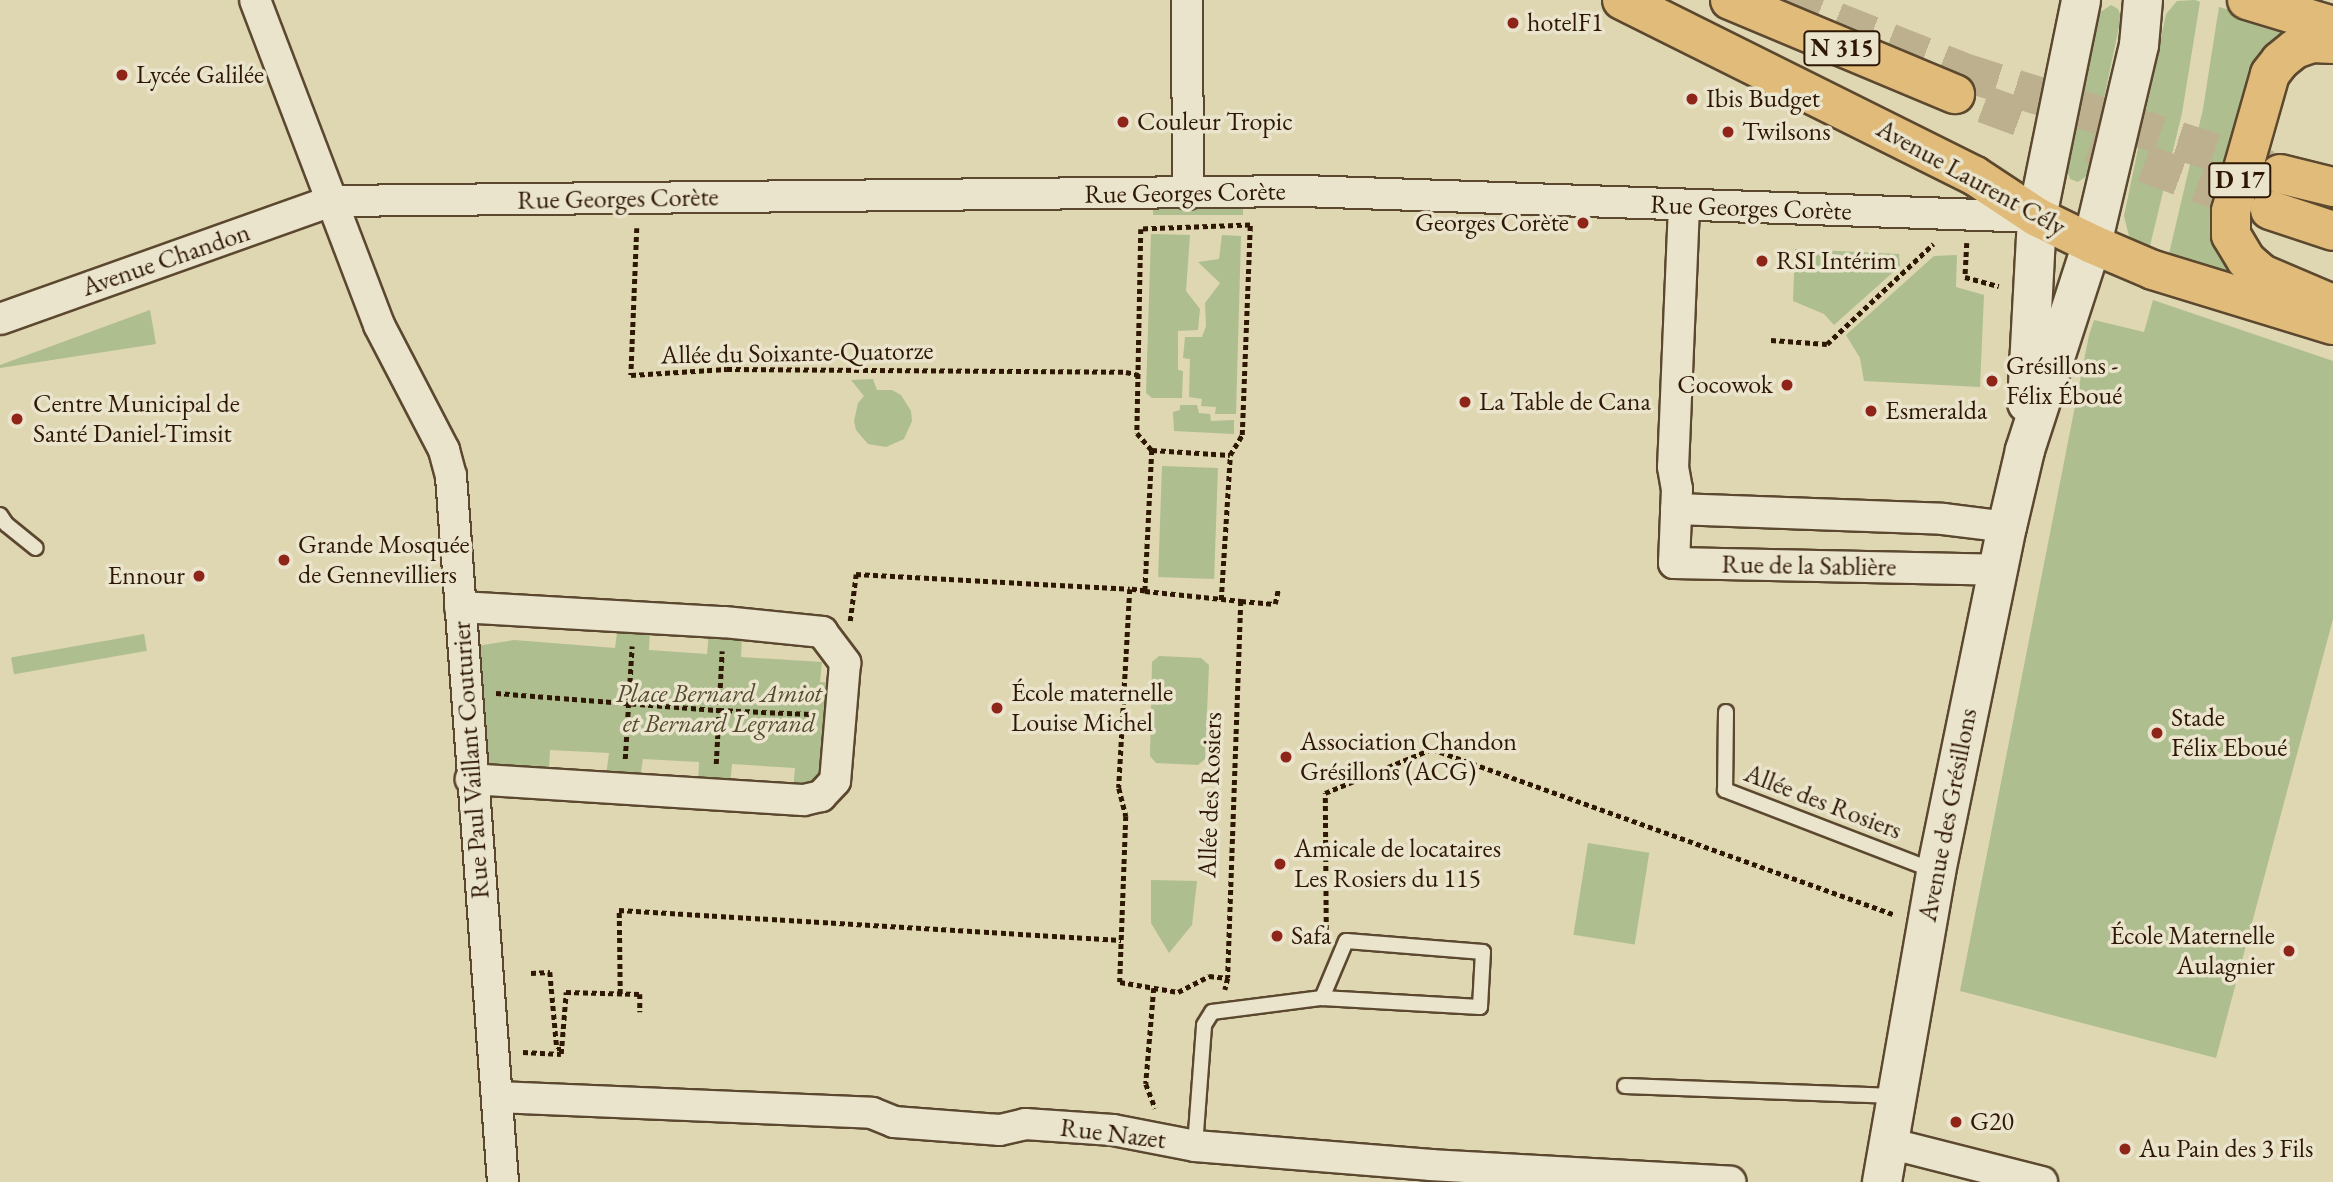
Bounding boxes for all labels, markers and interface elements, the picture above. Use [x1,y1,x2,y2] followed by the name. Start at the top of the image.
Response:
[1527,7,1604,39] place label: hotelF1
[1505,15,1521,31] marker: hotelF1
[1802,28,1882,68] road number: N 315
[136,59,264,91] place label: Lycée Galilée
[114,67,130,83] marker: Lycée Galilée
[1706,83,1820,115] place label: Ibis Budget
[1684,91,1700,107] marker: Ibis Budget
[1137,106,1293,138] place label: Couleur Tropic
[1871,113,2071,243] street label: Avenue Laurent Cély
[1115,114,1131,130] marker: Couleur Tropic
[1742,116,1831,148] place label: Twilsons
[1720,124,1736,140] marker: Twilsons
[2207,160,2273,200] road number: D 17
[1084,176,1286,210] street label: Rue Georges Corète
[517,182,719,216] street label: Rue Georges Corète
[1650,189,1852,227] street label: Rue Georges Corète
[1415,207,1569,239] place label: Georges Corète
[1575,215,1591,231] marker: Georges Corète
[78,217,254,303] street label: Avenue Chandon
[1776,245,1897,277] place label: RSI Intérim
[1754,253,1770,269] marker: RSI Intérim
[660,335,934,371] street label: Allée du Soixante-Quatorze
[2006,350,2122,412] place label: Grésillons - Félix Éboué
[1677,369,1773,401] place label: Cocowok
[1984,373,2000,389] marker: Grésillons - Félix Éboué
[1779,377,1795,393] marker: Cocowok
[1479,386,1651,418] place label: La Table de Cana
[33,388,240,450] place label: Centre Municipal de Santé Daniel-Timsit
[1457,394,1473,410] marker: La Table de Cana
[1885,395,1987,427] place label: Esmeralda
[1863,403,1879,419] marker: Esmeralda
[7,409,27,429] marker: Centre Municipal de Santé Daniel-Timsit
[298,529,470,590] place label: Grande Mosquée de Gennevilliers
[1721,549,1897,583] street label: Rue de la Sablière
[276,552,292,568] marker: Grande Mosquée de Gennevilliers
[108,560,185,592] place label: Ennour
[191,568,207,584] marker: Ennour
[446,620,496,900] street label: Rue Paul Vaillant Couturier
[1011,677,1173,738] place label: École maternelle Louise Michel
[616,678,822,740] park label: Place Bernard Amiot et Bernard Legrand
[989,700,1005,716] marker: École maternelle Louise Michel
[2171,702,2287,764] place label: Stade Félix Eboué
[1912,706,1984,924] street label: Avenue des Grésillons
[1192,712,1228,878] street label: Allée des Rosiers
[2149,725,2165,741] marker: Stade Félix Eboué
[1300,726,1517,788] place label: Association Chandon Grésillons (ACG)
[1278,749,1294,765] marker: Association Chandon Grésillons (ACG)
[1740,758,1906,846] street label: Allée des Rosiers
[1294,833,1501,894] place label: Amicale de locataires Les Rosiers du 115
[1272,856,1288,872] marker: Amicale de locataires Les Rosiers du 115
[1291,920,1331,952] place label: Safa
[2110,920,2275,982] place label: École Maternelle Aulagnier
[1269,928,1285,944] marker: Safa
[2281,943,2297,959] marker: École Maternelle Aulagnier
[1970,1106,2014,1138] place label: G20
[1058,1112,1168,1156] street label: Rue Nazet
[1948,1114,1964,1130] marker: G20
[2139,1133,2314,1165] place label: Au Pain des 3 Fils
[2117,1141,2133,1157] marker: Au Pain des 3 Fils

